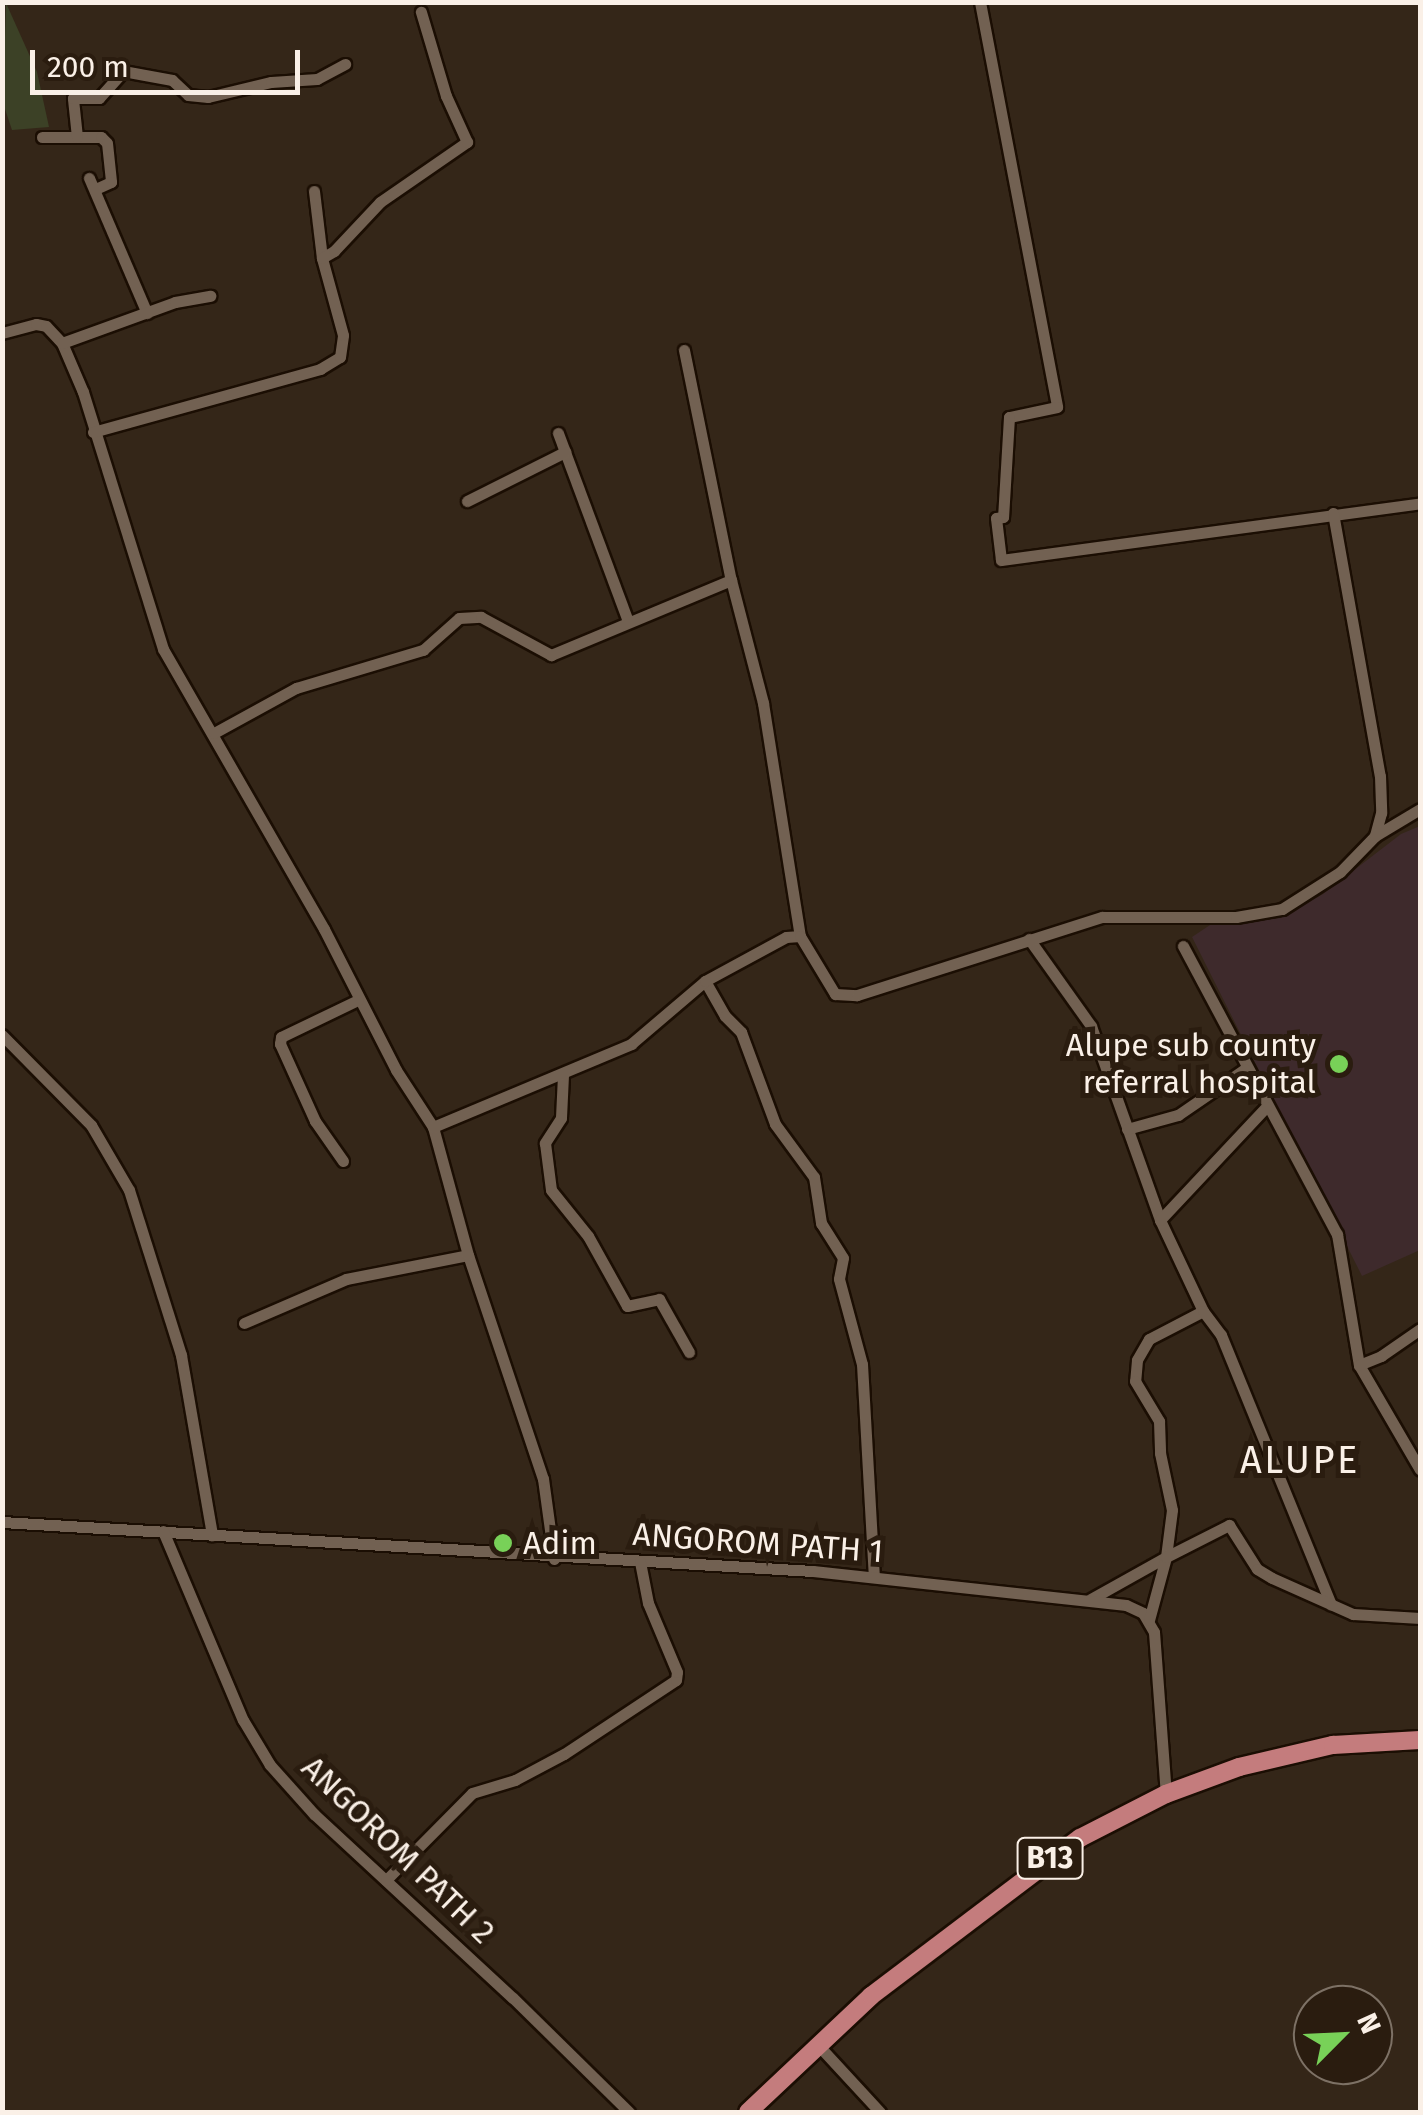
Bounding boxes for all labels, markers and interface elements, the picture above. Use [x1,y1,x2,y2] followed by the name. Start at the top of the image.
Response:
[35,30,305,92] scale bar
[47,49,129,85] text: 200 m
[1066,1027,1316,1102] place label: Alupe sub county referral hospital
[1326,1051,1352,1077] marker: Alupe sub county referral hospital
[1240,1438,1360,1484] district label: ALUPE
[631,1515,885,1571] street label: ANGOROM PATH 1
[523,1524,597,1562] place label: Adim
[492,1532,514,1554] marker: Adim
[294,1748,502,1952] street label: ANGOROM PATH 2
[1015,1833,1085,1883] road number: B13
[1293,1985,1393,2085] north arrow
[1350,2008,1388,2039] text: N

